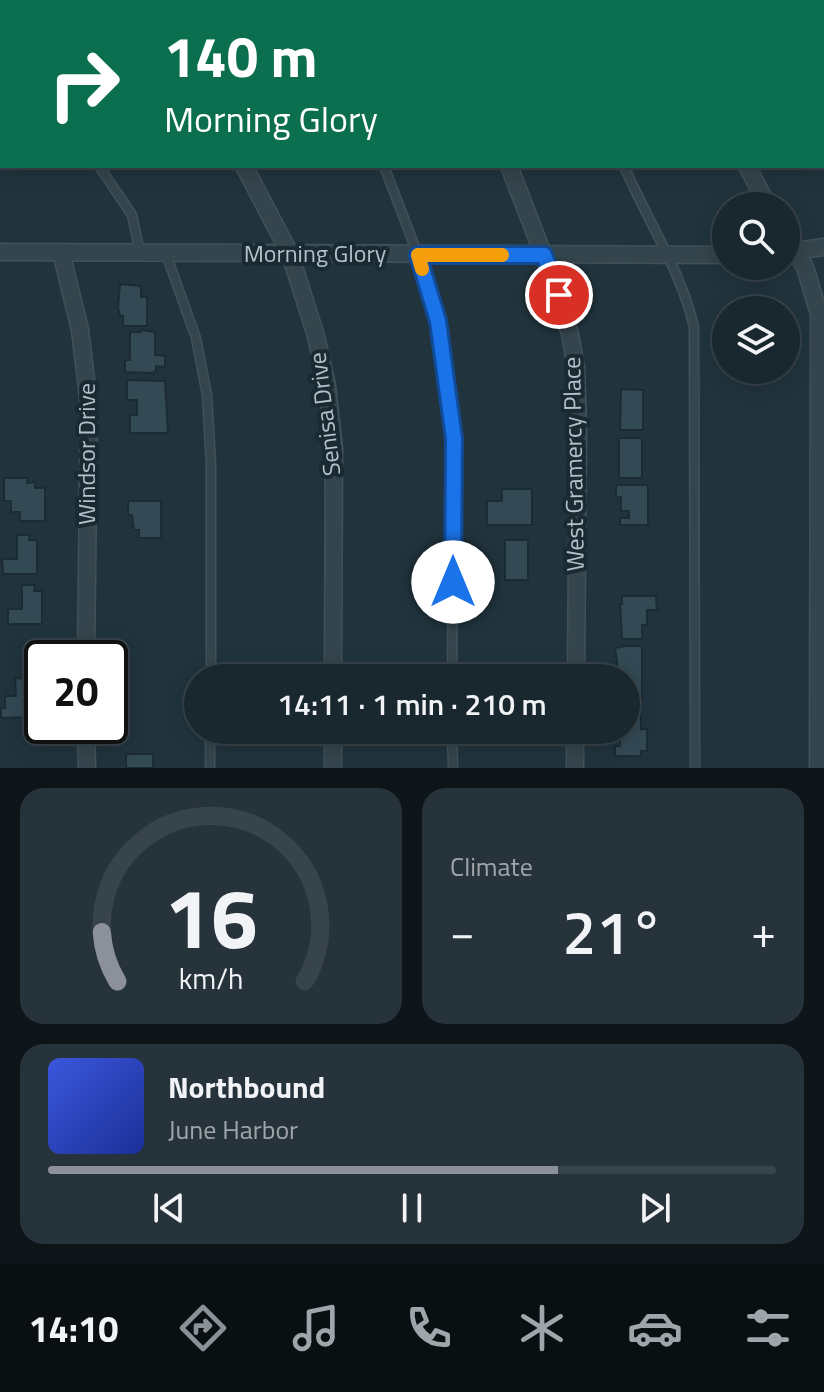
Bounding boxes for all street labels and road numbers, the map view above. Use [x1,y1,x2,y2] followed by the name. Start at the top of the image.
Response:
[244,235,387,271] street label: Morning Glory
[299,350,349,478] street label: Senisa Drive
[553,356,593,572] street label: West Gramercy Place
[68,383,104,525] street label: Windsor Drive

